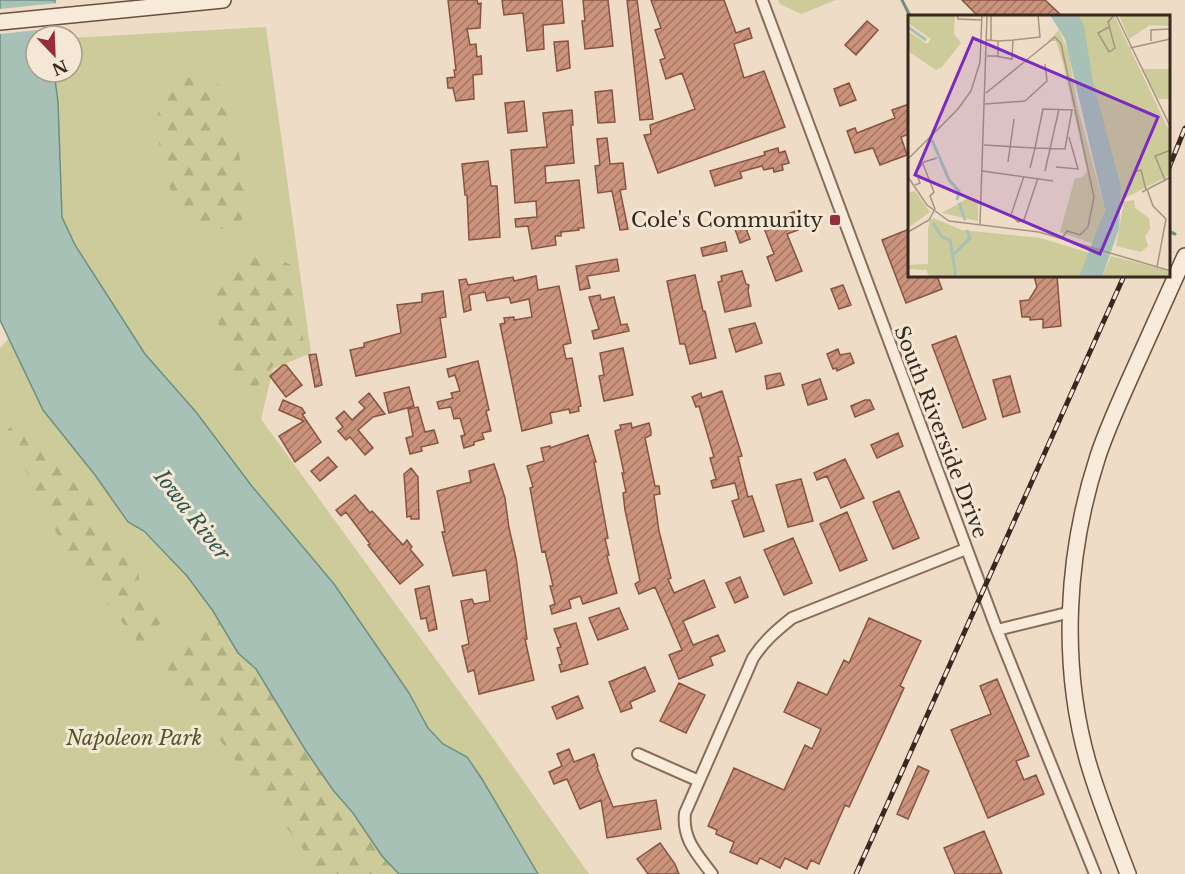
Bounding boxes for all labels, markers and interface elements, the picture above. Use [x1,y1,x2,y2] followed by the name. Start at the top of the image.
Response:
[908,15,1170,278] inset map
[24,24,84,84] north arrow
[49,56,71,80] text: N
[631,208,823,232] place label: Cole's Community
[828,213,842,227] marker: Cole's Community
[889,322,993,542] street label: South Riverside Drive
[148,464,236,567] water label: Iowa River
[65,726,202,750] park label: Napoleon Park

